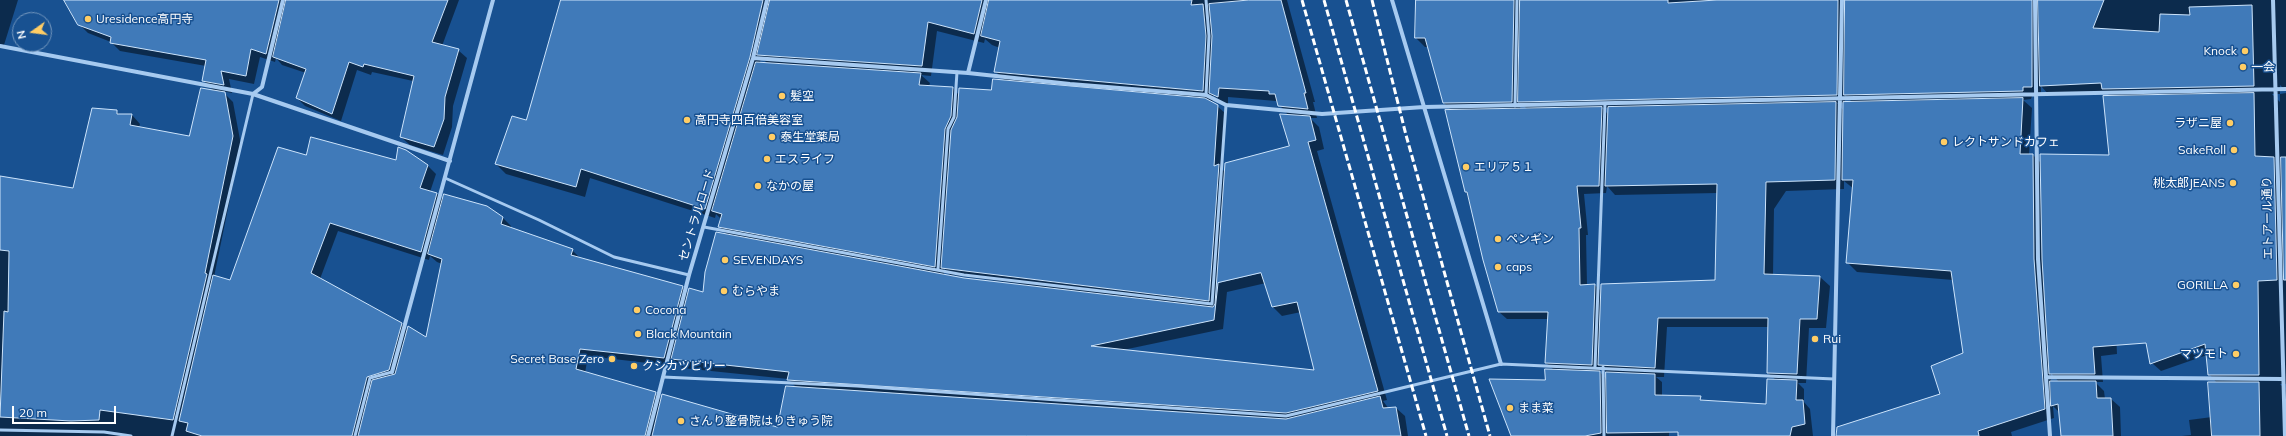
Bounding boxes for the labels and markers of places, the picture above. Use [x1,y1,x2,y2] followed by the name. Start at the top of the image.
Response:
[96,12,193,26] place label: Uresidence高円寺
[83,14,93,24] marker: Uresidence高円寺
[2203,44,2237,58] place label: Knock
[2240,46,2250,56] marker: Knock
[2251,60,2275,74] place label: 一会
[2238,62,2248,72] marker: 一会
[790,89,814,103] place label: 髪空
[777,91,787,101] marker: 髪空
[695,113,803,127] place label: 高円寺四百倍美容室
[682,115,692,125] marker: 高円寺四百倍美容室
[2174,116,2222,130] place label: ラザニ屋
[2225,118,2235,128] marker: ラザニ屋
[780,130,840,144] place label: 泰生堂薬局
[767,132,777,142] marker: 泰生堂薬局
[1952,135,2060,149] place label: レクトサンドカフェ
[1939,137,1949,147] marker: レクトサンドカフェ
[2178,143,2226,157] place label: SakeRoll
[2229,145,2239,155] marker: SakeRoll
[775,152,835,166] place label: エスライフ
[762,154,772,164] marker: エスライフ
[1474,160,1534,174] place label: エリア５１
[1461,162,1471,172] marker: エリア５１
[2153,176,2225,190] place label: 桃太郎JEANS
[2228,178,2238,188] marker: 桃太郎JEANS
[766,179,814,193] place label: なかの屋
[753,181,763,191] marker: なかの屋
[1506,232,1554,246] place label: ペンギン
[1493,234,1503,244] marker: ペンギン
[733,253,803,267] place label: SEVENDAYS
[720,255,730,265] marker: SEVENDAYS
[1506,260,1532,274] place label: caps
[1493,262,1503,272] marker: caps
[2177,278,2228,292] place label: GORILLA
[2231,280,2241,290] marker: GORILLA
[732,284,780,298] place label: むらやま
[719,286,729,296] marker: むらやま
[645,303,687,317] place label: Cocona
[632,305,642,315] marker: Cocona
[646,327,732,341] place label: Black Mountain
[633,329,643,339] marker: Black Mountain
[1823,332,1841,346] place label: Rui
[1810,334,1820,344] marker: Rui
[2180,347,2228,361] place label: マツモト
[2231,349,2241,359] marker: マツモト
[510,352,604,366] place label: Secret Base Zero
[607,354,617,364] marker: Secret Base Zero
[642,359,726,373] place label: クシカツビリー
[629,361,639,371] marker: クシカツビリー
[1518,401,1554,415] place label: まま菜
[1505,403,1515,413] marker: まま菜
[689,414,833,428] place label: さんり整骨院はりきゅう院
[676,416,686,426] marker: さんり整骨院はりきゅう院

